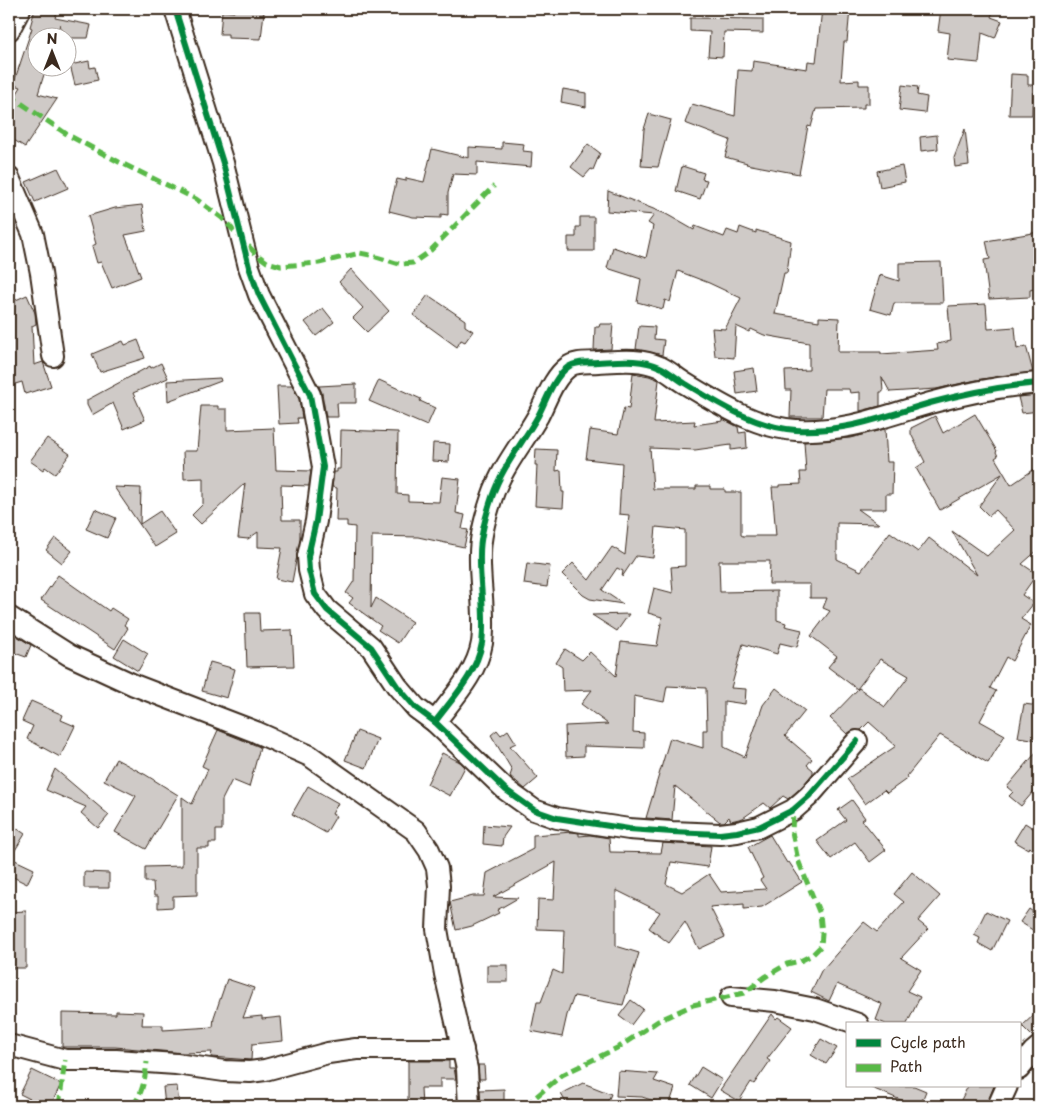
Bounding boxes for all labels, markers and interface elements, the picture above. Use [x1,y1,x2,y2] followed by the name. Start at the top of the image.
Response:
[28,28,78,78] north arrow
[46,28,58,49] text: N
[846,1022,1020,1088] legend
[890,1030,966,1053] text: Cycle path
[890,1054,922,1077] text: Path

